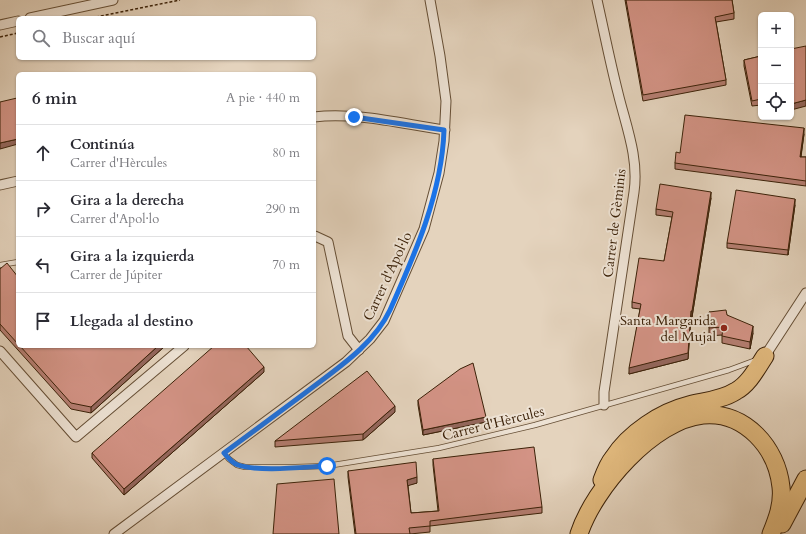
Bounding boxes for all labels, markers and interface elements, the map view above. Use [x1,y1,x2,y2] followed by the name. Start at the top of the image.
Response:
[758,12,794,120] map controls
[758,12,794,48] button: +
[16,16,316,60] search box
[30,27,52,49] icon: search
[62,28,135,48] text: Buscar aquí
[758,48,794,84] button: −
[758,84,794,120] button: locate
[32,87,77,110] text: 6 min
[226,89,300,107] text: A pie · 440 m
[345,108,363,126] route end
[70,134,135,154] text: Continúa
[32,142,54,164] icon: ahead
[272,144,300,162] text: 80 m
[70,154,167,172] text: Carrer d'Hèrcules
[598,167,631,279] street label: Carrer de Gèminis
[70,190,184,210] text: Gira a la derecha
[32,198,54,220] icon: right
[266,200,300,218] text: 290 m
[70,210,159,228] text: Carrer d'Apol·lo
[359,228,417,324] street label: Carrer d'Apol·lo
[70,246,194,266] text: Gira a la izquierda
[32,254,54,276] icon: left
[272,256,300,274] text: 70 m
[70,266,162,284] text: Carrer de Júpiter
[32,310,54,332] icon: arrive
[70,311,193,331] text: Llegada al destino
[620,311,716,346] place label: Santa Margarida del Mujal
[719,323,729,333] marker: Santa Margarida del Mujal
[440,402,546,445] street label: Carrer d'Hèrcules
[318,457,336,475] route start

